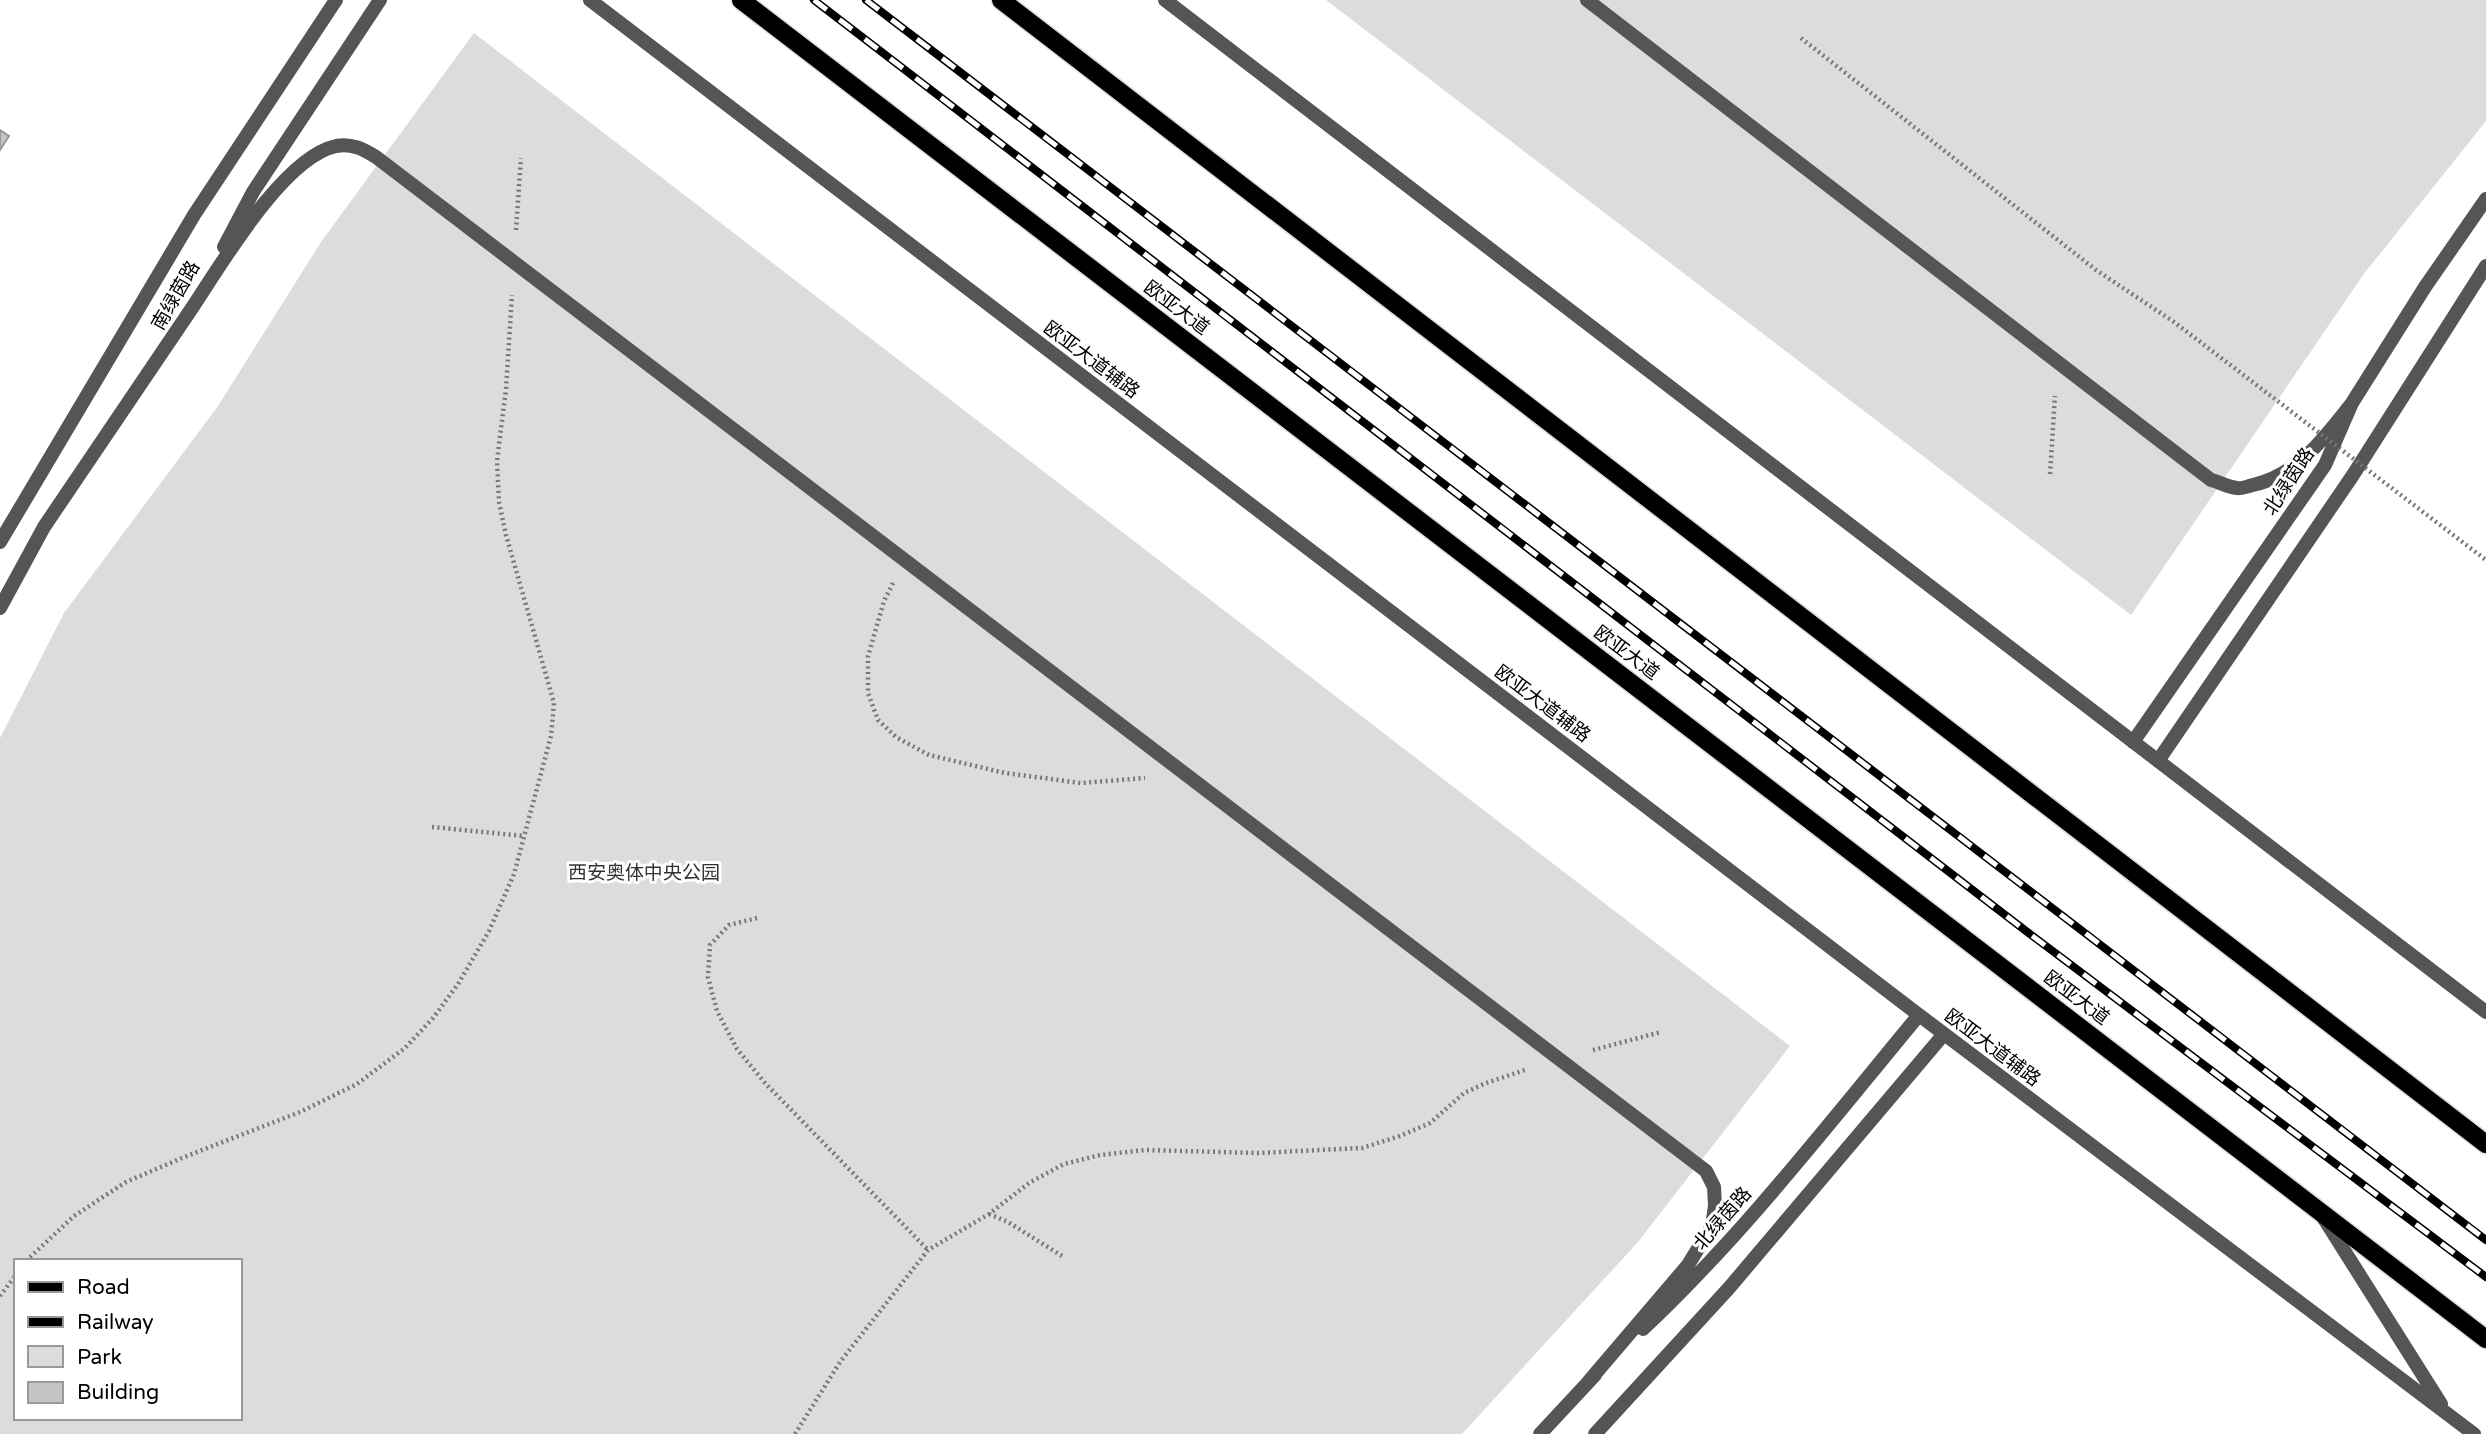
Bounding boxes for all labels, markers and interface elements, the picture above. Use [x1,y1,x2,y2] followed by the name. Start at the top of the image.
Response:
[147,257,204,334] street label: 南绿茵路
[1139,276,1213,339] street label: 欧亚大道
[1039,317,1144,403] street label: 欧亚大道辅路
[2259,444,2319,519] street label: 北绿茵路
[1589,621,1663,684] street label: 欧亚大道
[1490,661,1595,747] street label: 欧亚大道辅路
[568,862,720,884] park label: 西安奥体中央公园
[2039,966,2113,1029] street label: 欧亚大道
[1940,1005,2045,1091] street label: 欧亚大道辅路
[1690,1183,1756,1255] street label: 北绿茵路
[14,1259,242,1420] legend
[77,1275,130,1300] text: Road
[77,1310,154,1335] text: Railway
[77,1345,122,1370] text: Park
[77,1380,159,1405] text: Building

